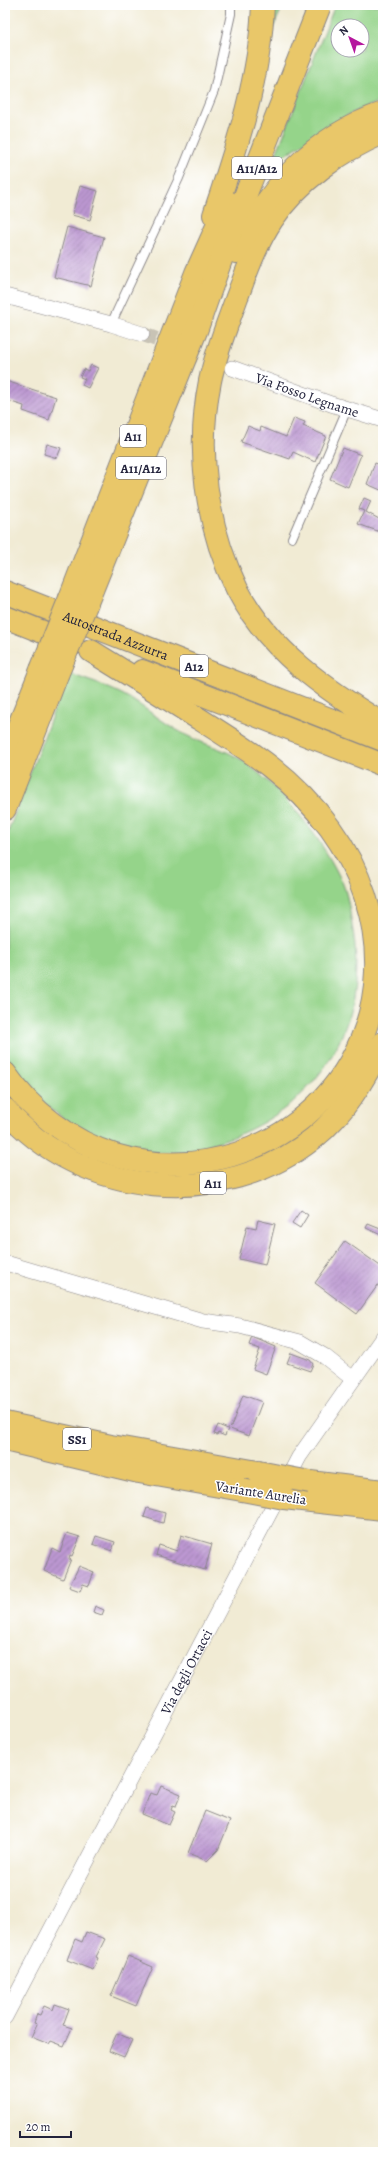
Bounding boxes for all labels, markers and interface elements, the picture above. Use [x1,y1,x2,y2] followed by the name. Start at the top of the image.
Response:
[330,18,370,58] north arrow
[336,23,352,39] text: N
[232,157,282,179] road number: A11/A12
[252,368,361,422] street label: Via Fosso Legname
[120,425,146,447] road number: A11
[116,457,166,479] road number: A11/A12
[59,606,172,665] street label: Autostrada Azzurra
[180,655,208,677] road number: A12
[200,1172,226,1194] road number: A11
[63,1428,91,1450] road number: SS1
[213,1476,308,1510] street label: Variante Aurelia
[156,1626,217,1719] street label: Via degli Ortacci
[20,2113,71,2139] scale bar
[26,2119,50,2135] text: 20 m

